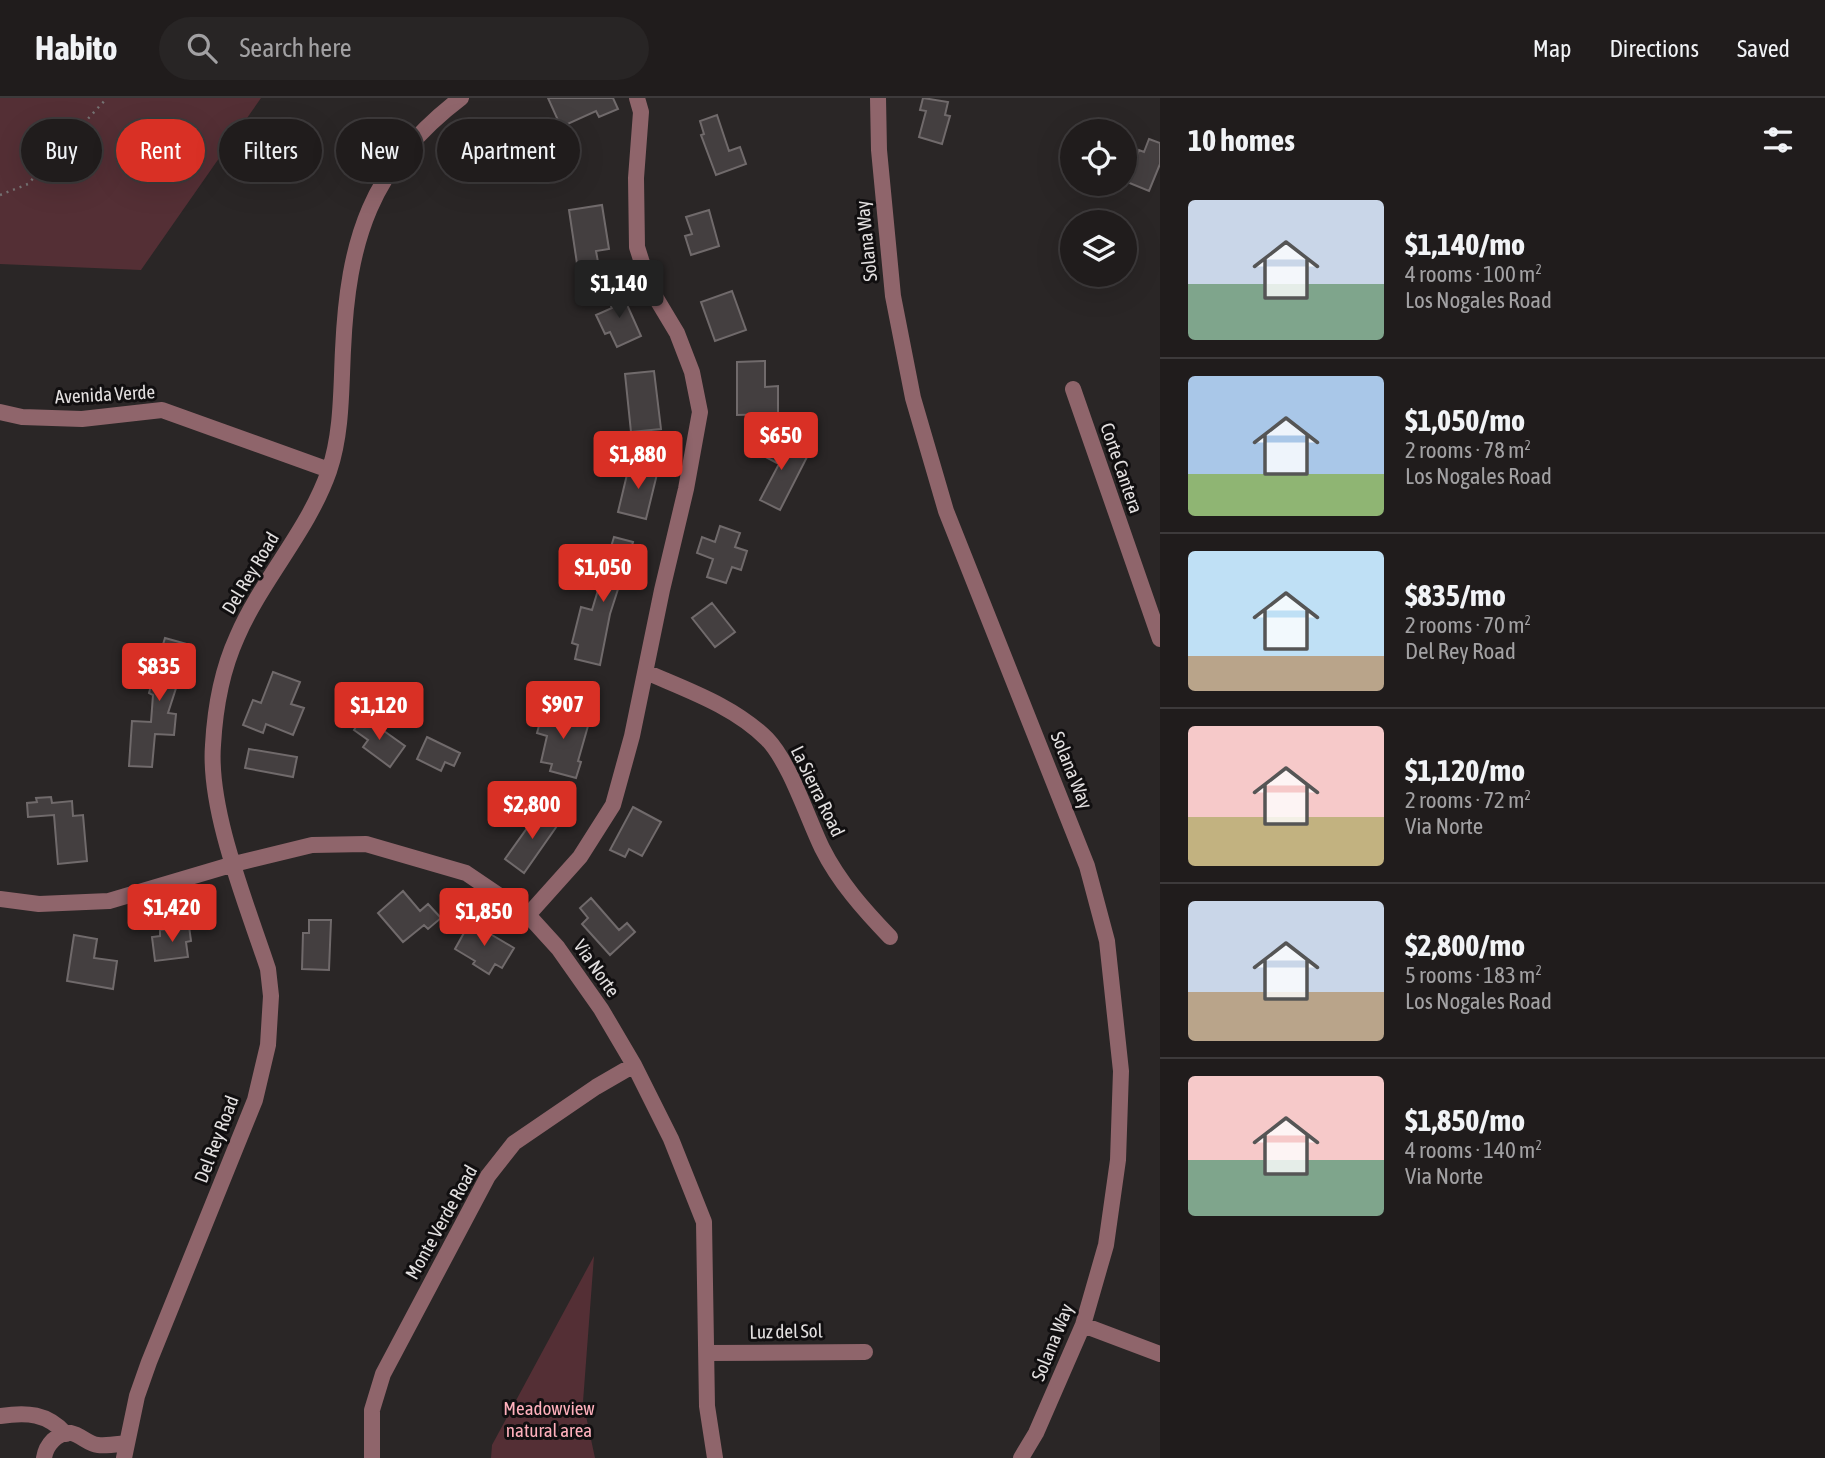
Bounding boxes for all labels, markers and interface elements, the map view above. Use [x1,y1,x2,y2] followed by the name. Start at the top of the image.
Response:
[159,17,649,80] search box
[35,29,117,67] text: Habito
[183,29,221,67] icon: search
[239,33,352,63] text: Search here
[1533,35,1571,62] text: Map
[1609,35,1699,62] text: Directions
[1737,35,1790,62] text: Saved
[21,119,102,182] chip: Buy
[116,119,205,182] chip: Rent
[219,119,322,182] chip: Filters
[336,119,423,182] chip: New
[437,119,580,182] chip: Apartment
[1060,119,1137,287] map controls
[1060,119,1137,196] button: locate
[1759,121,1797,159] icon: filters
[1188,123,1295,157] text: 10 homes
[851,199,881,283] street label: Solana Way
[1060,210,1137,287] button: layers
[1405,227,1525,261] text: $1,140/mo
[1244,228,1328,312] icon: home
[562,260,676,320] pin: $1,140
[1405,261,1542,287] text: 4 rooms · 100 m²
[591,270,648,296] text: $1,140
[1405,287,1552,313] text: Los Nogales Road
[54,380,156,408] street label: Avenida Verde
[1405,403,1525,437] text: $1,050/mo
[1244,404,1328,488] icon: home
[740,412,822,472] pin: $650
[1096,420,1148,516] street label: Corte Cantera
[760,422,802,448] text: $650
[581,432,695,491] pin: $1,880
[1405,437,1531,463] text: 2 rooms · 78 m²
[610,441,667,467] text: $1,880
[1405,463,1552,489] text: Los Nogales Road
[217,528,283,618] street label: Del Rey Road
[546,545,660,604] pin: $1,050
[575,554,632,580] text: $1,050
[1405,578,1506,612] text: $835/mo
[1244,579,1328,663] icon: home
[1405,612,1531,638] text: 2 rooms · 70 m²
[1405,638,1516,664] text: Del Rey Road
[118,644,200,703] pin: $835
[138,653,180,679] text: $835
[322,682,436,742] pin: $1,120
[522,682,604,741] pin: $907
[542,691,584,717] text: $907
[351,692,408,718] text: $1,120
[1047,728,1097,812] street label: Solana Way
[787,742,849,840] street label: La Sierra Road
[1405,753,1525,787] text: $1,120/mo
[1244,754,1328,838] icon: home
[475,782,589,841] pin: $2,800
[1405,787,1531,813] text: 2 rooms · 72 m²
[504,791,561,817] text: $2,800
[1405,813,1483,839] text: Via Norte
[115,884,229,944] pin: $1,420
[427,888,541,948] pin: $1,850
[144,894,201,920] text: $1,420
[456,898,513,924] text: $1,850
[1405,928,1525,962] text: $2,800/mo
[1244,929,1328,1013] icon: home
[569,935,625,1001] street label: Via Norte
[1405,962,1542,988] text: 5 rooms · 183 m²
[1405,988,1552,1014] text: Los Nogales Road
[189,1092,243,1186] street label: Del Rey Road
[1405,1103,1525,1137] text: $1,850/mo
[1244,1104,1328,1188] icon: home
[1405,1137,1542,1163] text: 4 rooms · 140 m²
[401,1161,481,1283] street label: Monte Verde Road
[1405,1163,1483,1189] text: Via Norte
[1027,1300,1077,1384] street label: Solana Way
[749,1319,823,1343] street label: Luz del Sol
[503,1397,595,1441] park label: Meadowview natural area

